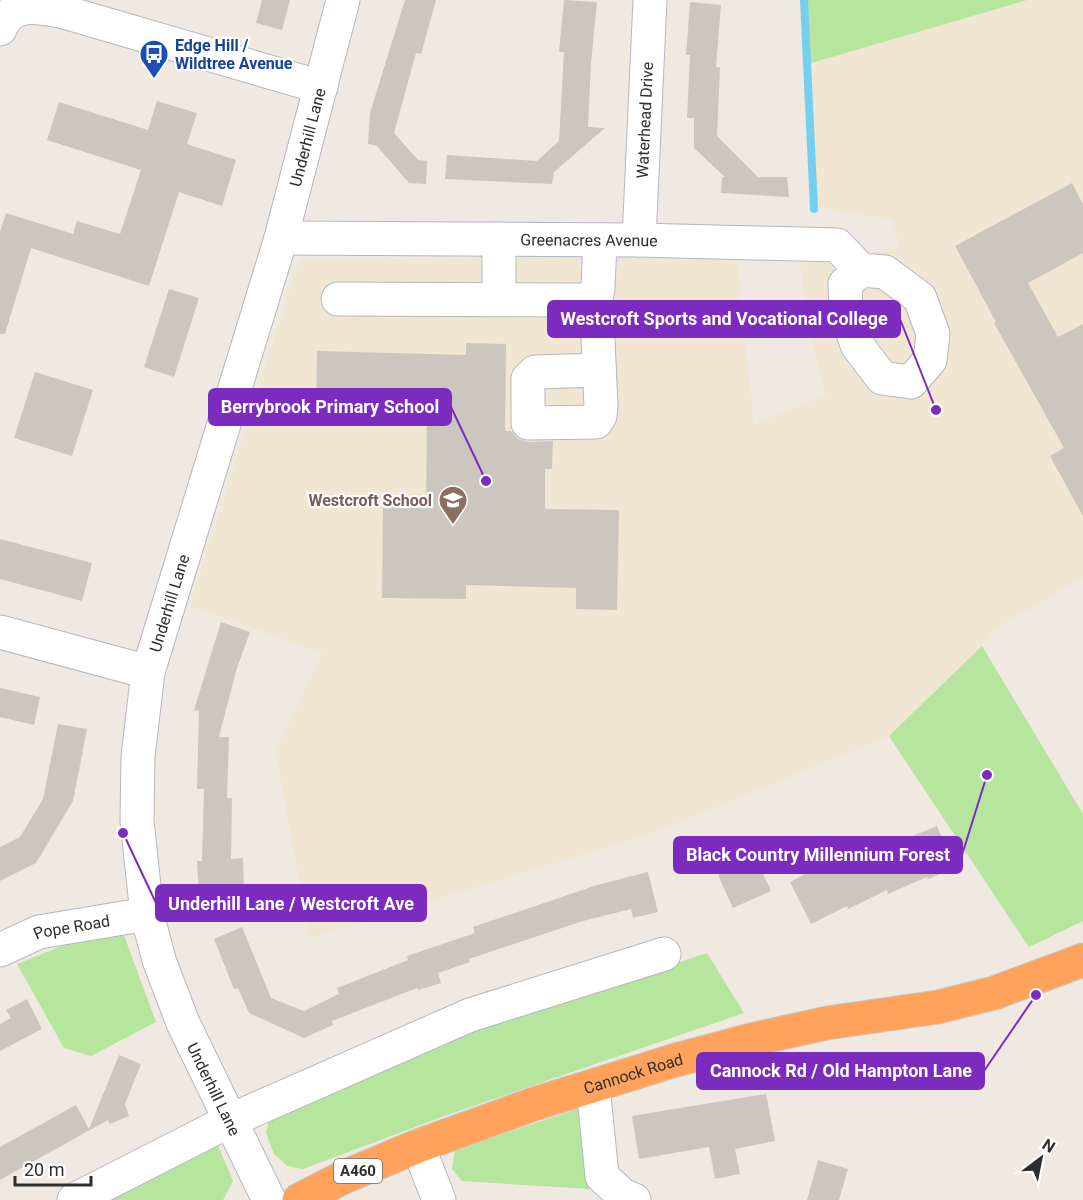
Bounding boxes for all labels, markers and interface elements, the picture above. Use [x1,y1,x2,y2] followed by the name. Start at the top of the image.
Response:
[175,36,293,73] place label: Edge Hill / Wildtree Avenue
[138,38,170,80] bus stop icon: Edge Hill / Wildtree Avenue
[633,61,657,179] street label: Waterhead Drive
[286,86,330,189] street label: Underhill Lane
[520,230,658,250] street label: Greenacres Avenue
[548,301,900,337] callout: Westcroft Sports and Vocational College
[560,308,888,329] text: Westcroft Sports and Vocational College
[209,389,451,425] callout: Berrybrook Primary School
[221,396,439,417] text: Berrybrook Primary School
[437,484,469,526] school or university icon: Westcroft School
[308,491,432,510] place label: Westcroft School
[146,552,194,654] street label: Underhill Lane
[674,837,962,873] callout: Black Country Millennium Forest
[686,844,950,865] text: Black Country Millennium Forest
[156,885,426,921] callout: Underhill Lane / Westcroft Ave
[168,893,414,914] text: Underhill Lane / Westcroft Ave
[30,911,111,943] street label: Pope Road
[183,1040,244,1139] street label: Underhill Lane
[581,1050,685,1098] street label: Cannock Road
[697,1053,984,1089] callout: Cannock Rd / Old Hampton Lane
[710,1060,972,1081] text: Cannock Rd / Old Hampton Lane
[1011,1128,1071,1188] north arrow
[1039,1135,1059,1157] text: N
[15,1149,92,1187] scale bar
[24,1159,64,1180] text: 20 m
[334,1159,382,1183] road number: A460

